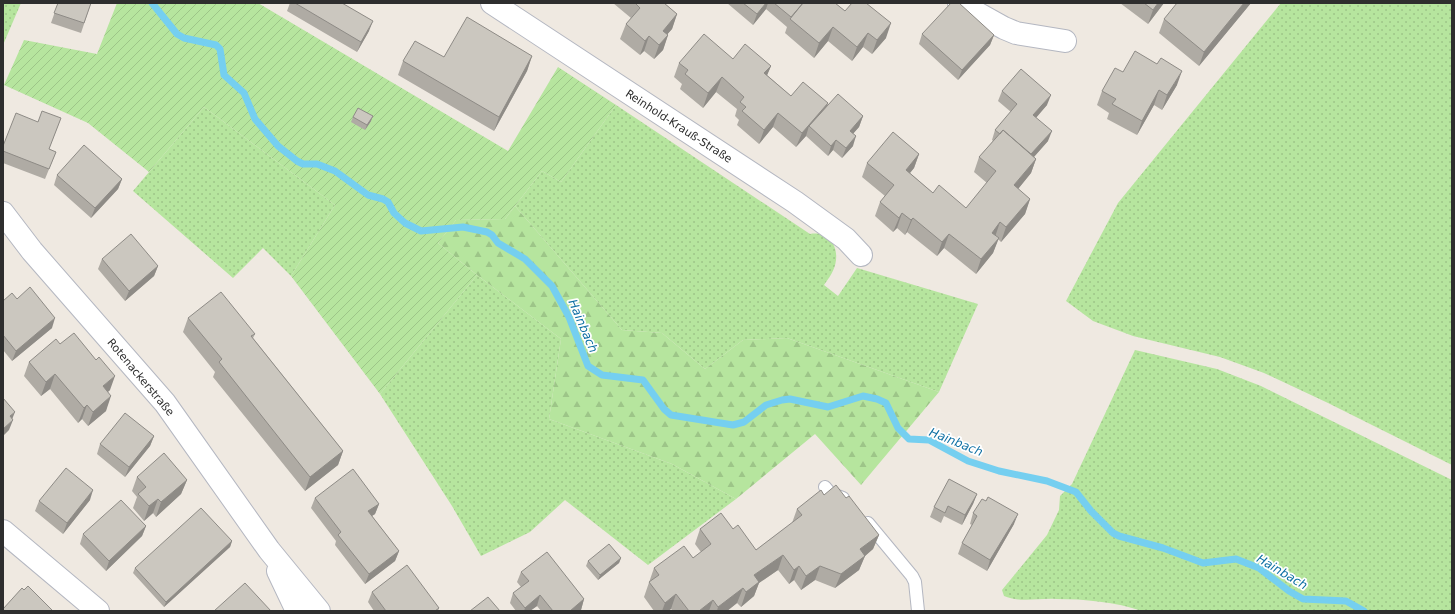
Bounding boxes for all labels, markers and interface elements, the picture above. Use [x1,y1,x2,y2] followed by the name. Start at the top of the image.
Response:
[623,87,735,166] street label: Reinhold-Krauß-Straße
[566,297,600,355] water label: Hainbach
[104,336,177,419] street label: Rotenackerstraße
[927,425,985,459] water label: Hainbach
[1254,551,1310,593] water label: Hainbach

